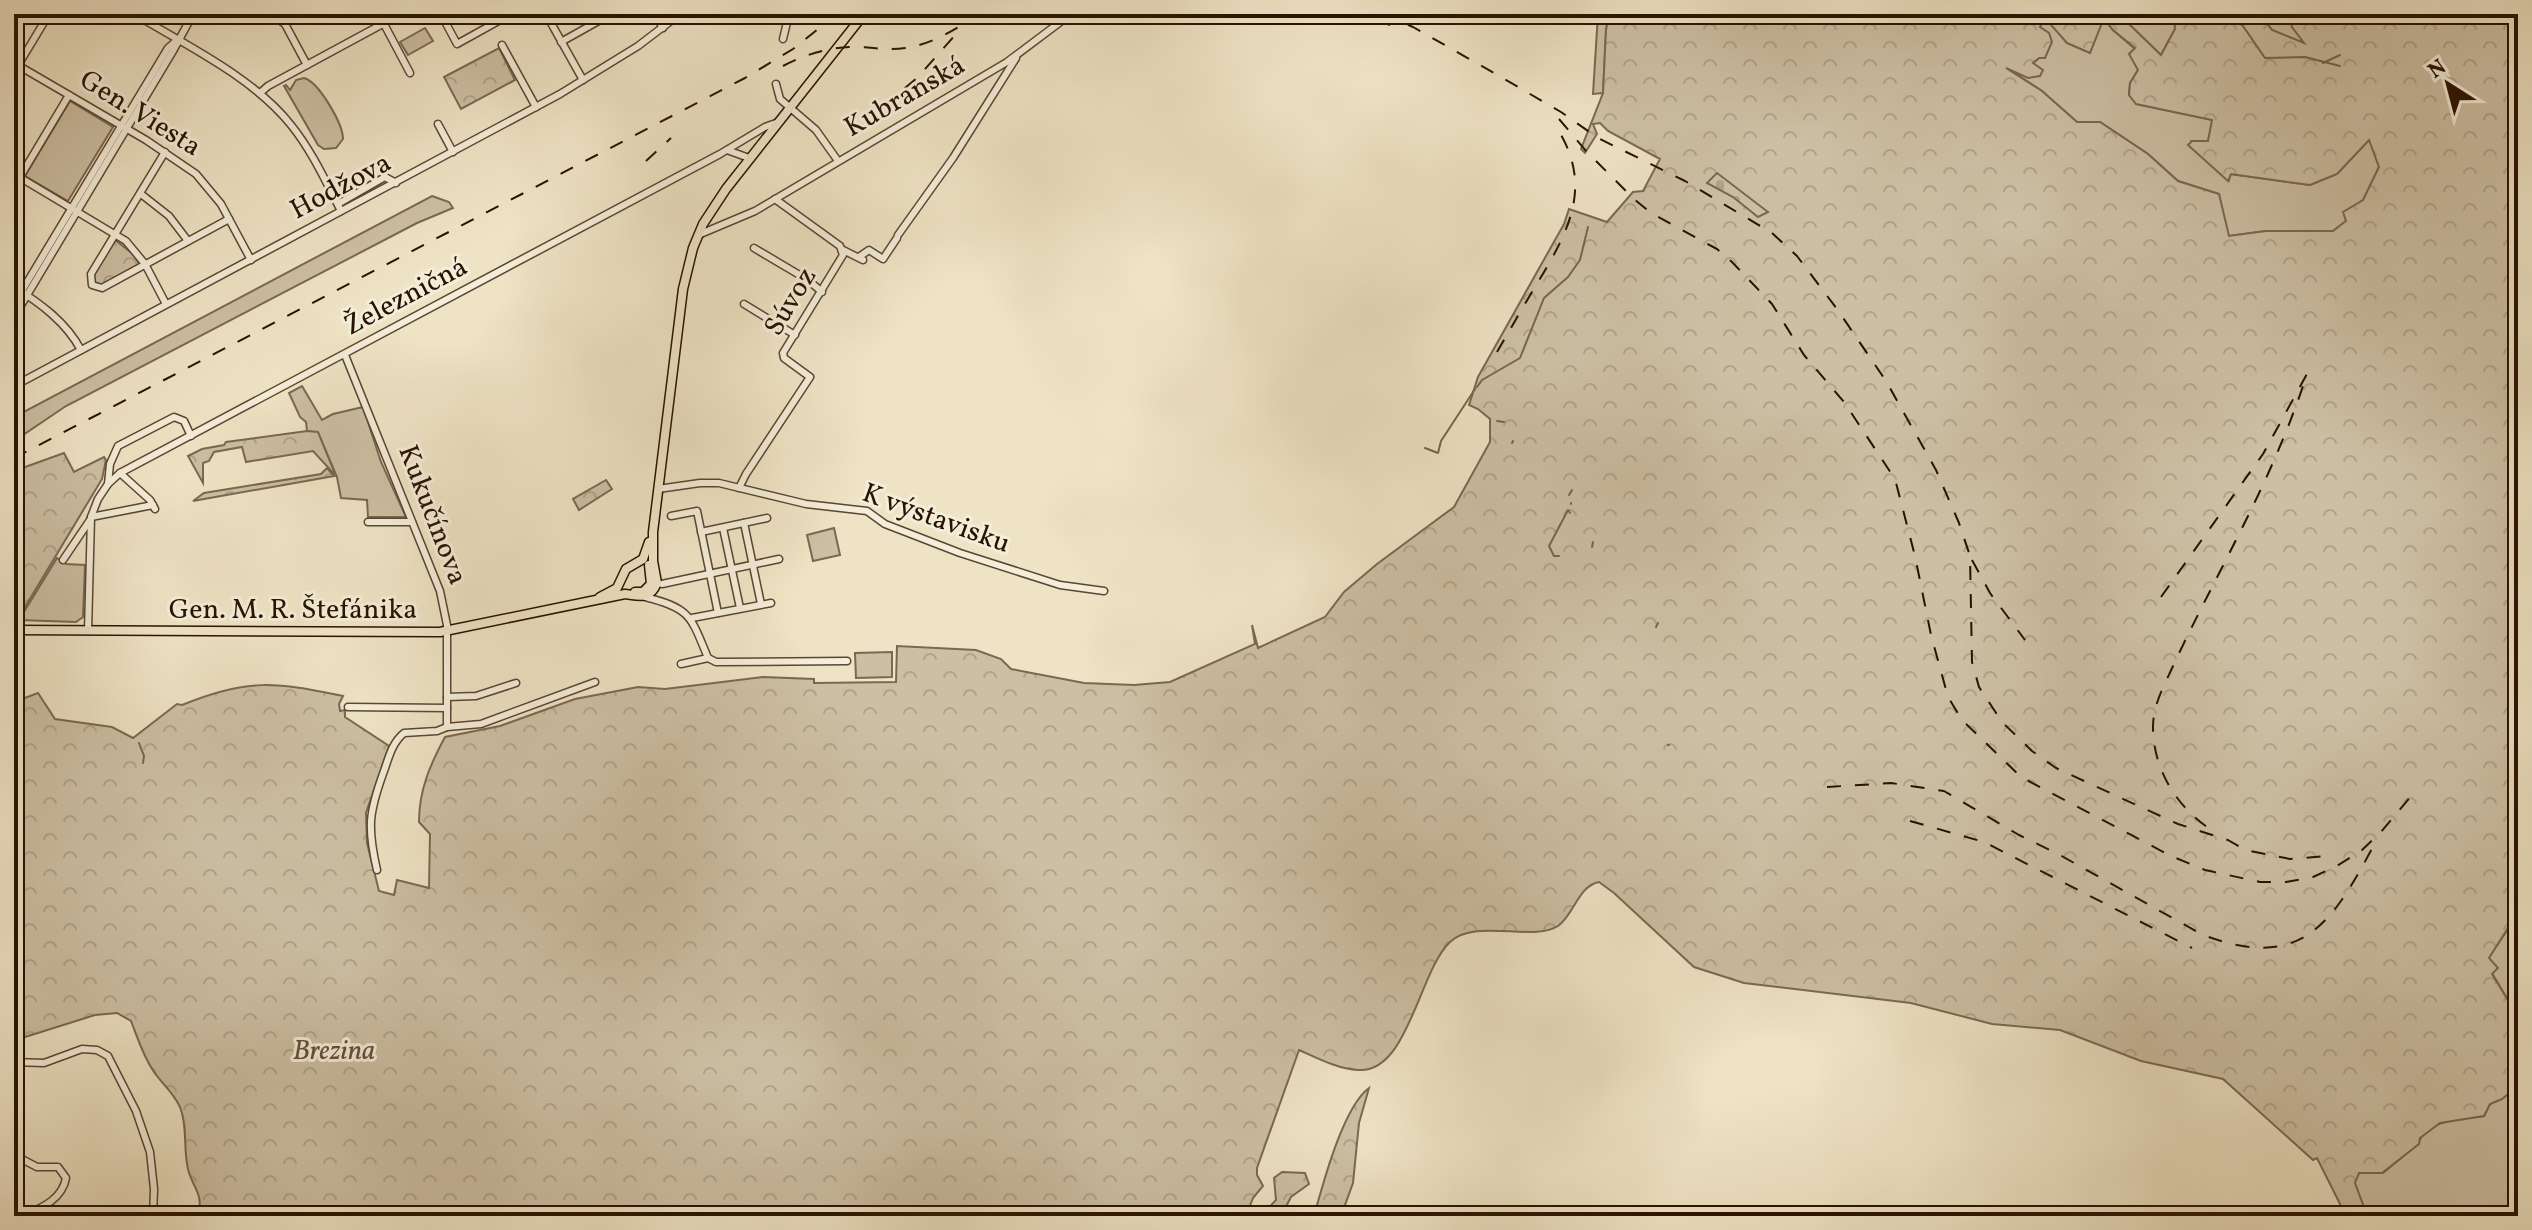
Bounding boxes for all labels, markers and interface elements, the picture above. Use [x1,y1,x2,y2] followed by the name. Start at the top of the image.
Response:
[2408,44,2488,124] north arrow
[837,47,973,147] street label: Kubranská
[2422,53,2453,87] text: N
[72,61,208,167] street label: Gen. Viesta
[284,144,398,230] street label: Hodžova
[337,248,475,346] street label: Železničná
[755,260,827,344] street label: Súvoz
[387,439,477,591] street label: Kukučínova
[857,474,1015,564] street label: K výstavisku
[169,591,417,630] street label: Gen. M. R. Štefánika
[293,1032,375,1071] park label: Brezina

